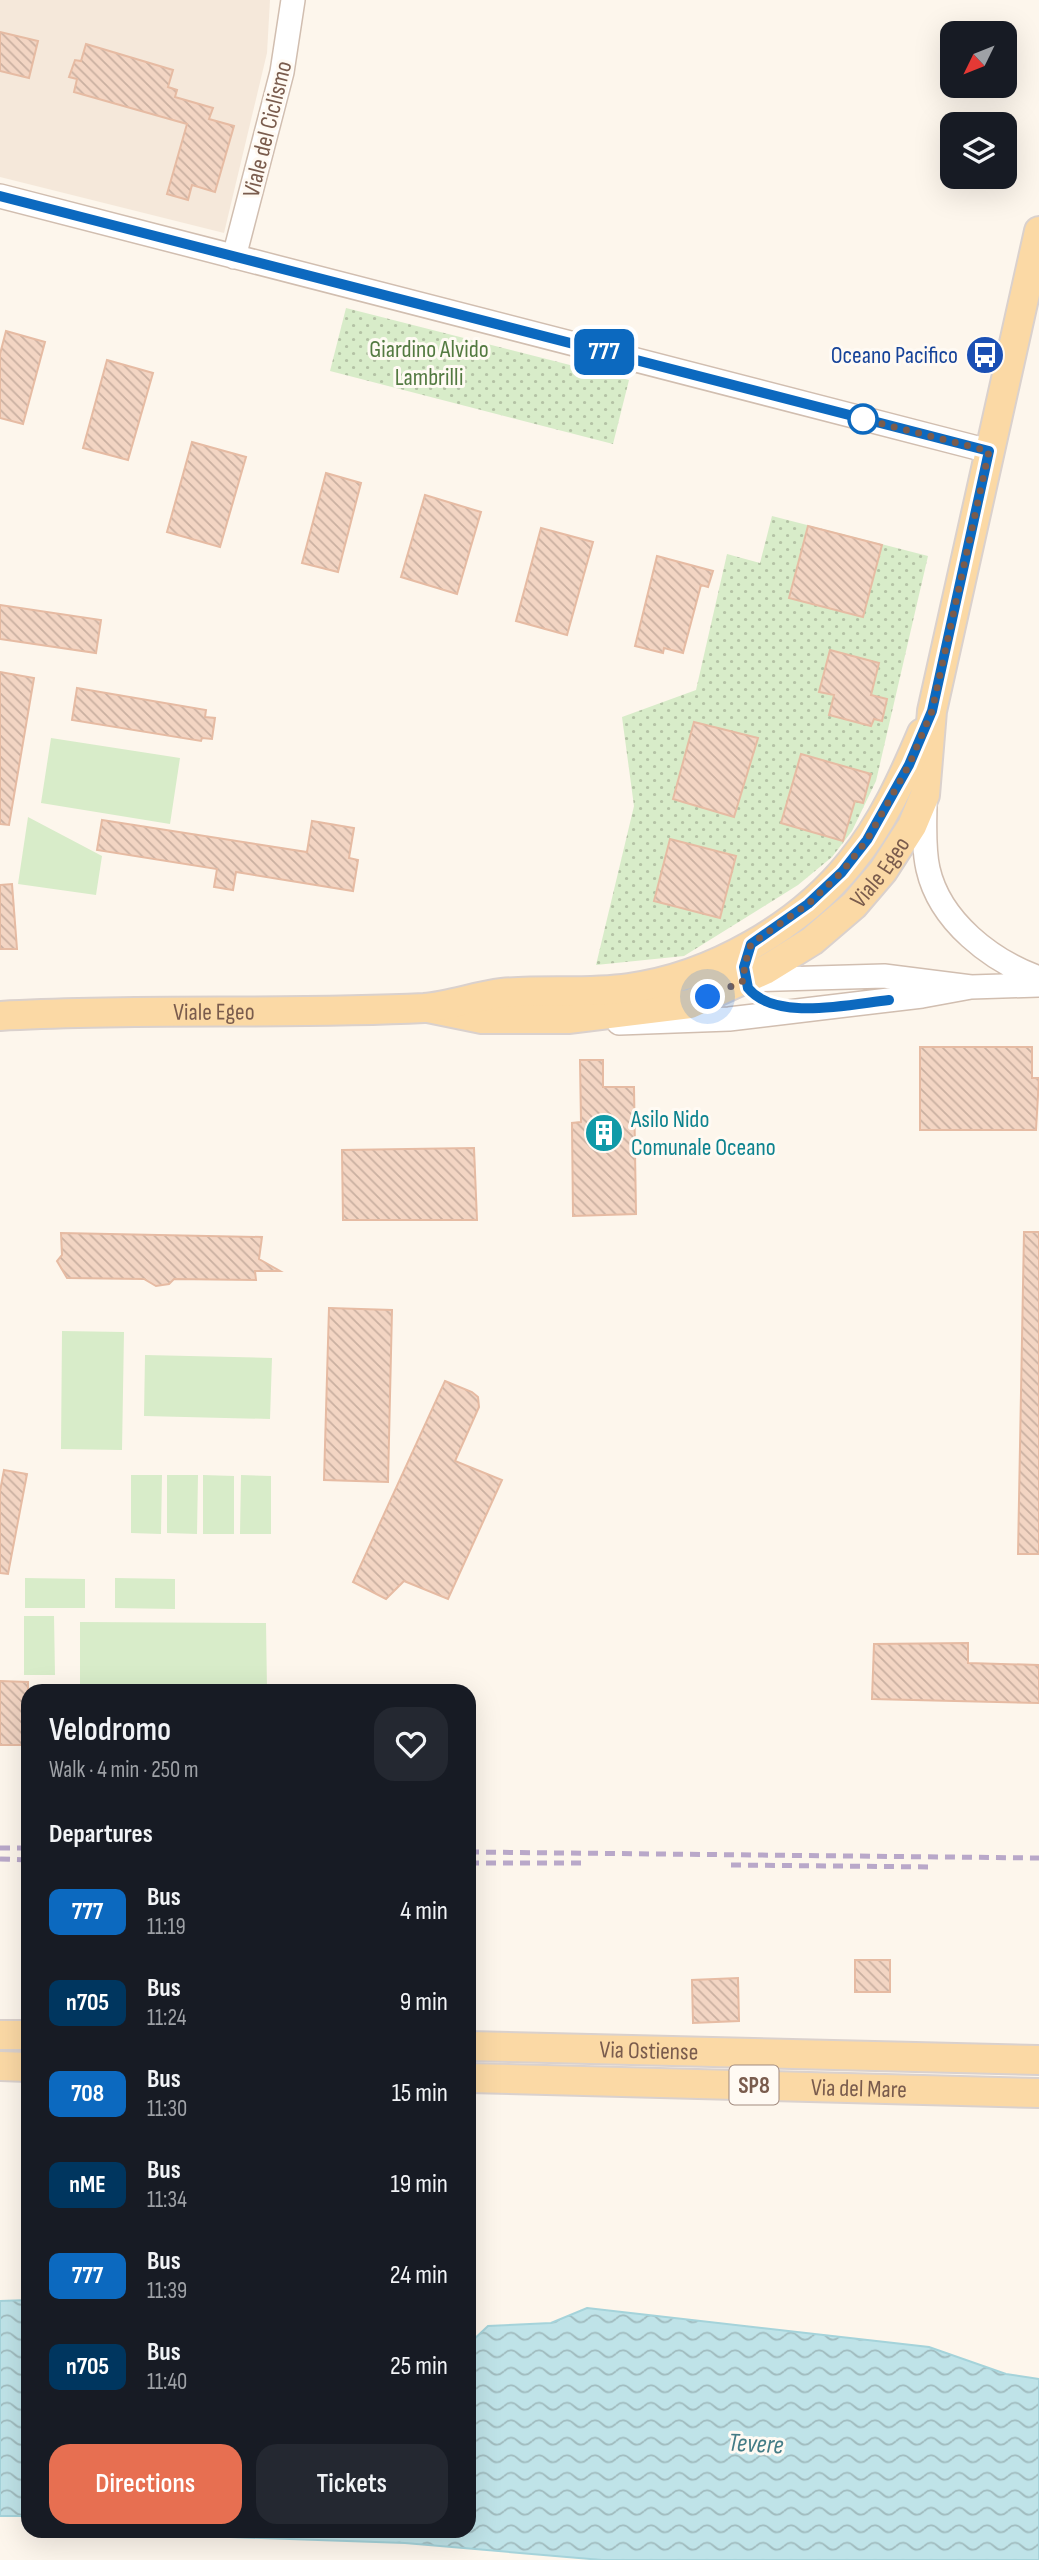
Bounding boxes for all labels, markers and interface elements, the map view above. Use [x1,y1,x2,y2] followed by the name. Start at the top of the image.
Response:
[940,21,1017,98] north arrow
[940,21,1017,189] map controls
[237,58,298,200] street label: Viale del Ciclismo
[940,112,1017,189] button: layers
[564,329,644,375] line badge: 777
[964,334,1006,376] bus stop icon: Oceano Pacifico
[369,335,489,392] park label: Giardino Alvido Lambrilli
[588,337,620,366] text: 777
[831,341,958,370] place label: Oceano Pacifico
[848,404,878,434] unlabelled marker
[844,831,916,914] street label: Viale Egeo
[690,979,725,1014] your location
[173,998,255,1027] street label: Viale Egeo
[630,1105,776,1162] place label: Asilo Nido Comunale Oceano
[583,1112,625,1154] building icon: Asilo Nido Comunale Oceano
[374,1707,448,1781] button: heart
[49,1710,171,1750] text: Velodromo
[49,1756,199,1784] text: Walk · 4 min · 250 m
[49,1819,153,1850] text: Departures
[147,1882,181,1913] text: Bus
[400,1896,448,1927] text: 4 min
[72,1897,103,1926] text: 777
[147,1913,186,1941] text: 11:19
[147,1973,181,2004] text: Bus
[400,1987,448,2018] text: 9 min
[66,1988,109,2017] text: n705
[147,2004,186,2032] text: 11:24
[599,2035,699,2067] street label: Via Ostiense
[147,2064,181,2095] text: Bus
[730,2066,778,2104] road number: SP8
[810,2073,907,2105] street label: Via del Mare
[392,2078,448,2109] text: 15 min
[71,2079,104,2108] text: 708
[147,2095,187,2123] text: 11:30
[147,2155,181,2186] text: Bus
[391,2169,448,2200] text: 19 min
[69,2170,106,2199] text: nME
[147,2186,187,2214] text: 11:34
[147,2246,181,2277] text: Bus
[390,2260,448,2291] text: 24 min
[72,2261,103,2290] text: 777
[147,2277,187,2305] text: 11:39
[147,2337,181,2368] text: Bus
[390,2351,448,2382] text: 25 min
[66,2352,109,2381] text: n705
[147,2368,187,2396] text: 11:40
[727,2428,784,2461] water label: Tevere
[49,2444,242,2524] button: Directions
[256,2444,448,2524] button: Tickets

